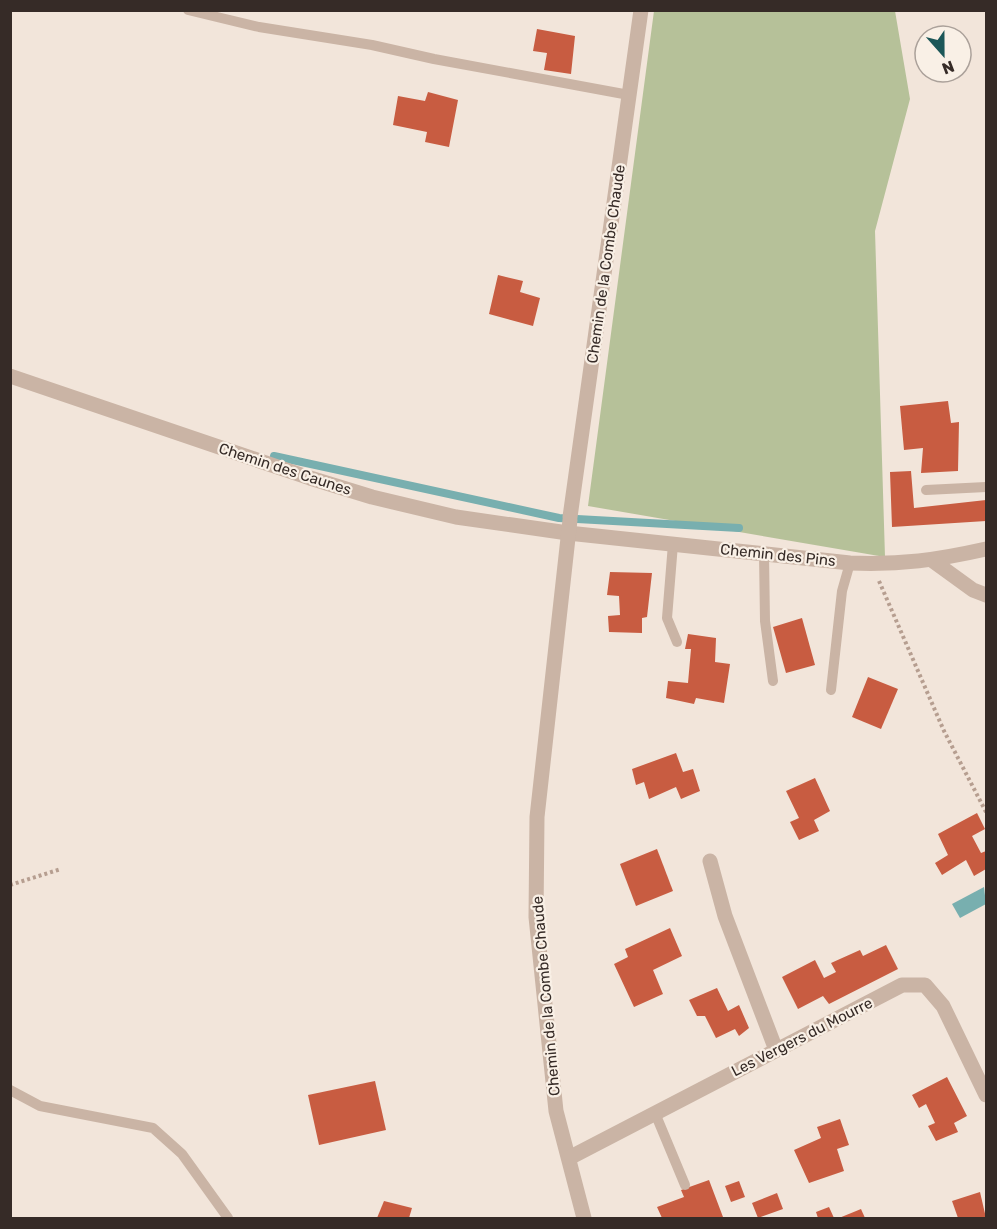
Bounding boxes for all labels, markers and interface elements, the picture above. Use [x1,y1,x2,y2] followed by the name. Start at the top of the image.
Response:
[913,24,973,84] north arrow
[939,57,957,78] text: N
[583,163,629,365] street label: Chemin de la Combe Chaude
[216,439,354,499] street label: Chemin des Caunes
[719,540,837,570] street label: Chemin des Pins
[528,895,564,1097] street label: Chemin de la Combe Chaude
[728,994,876,1080] street label: Les Vergers du Mourre

